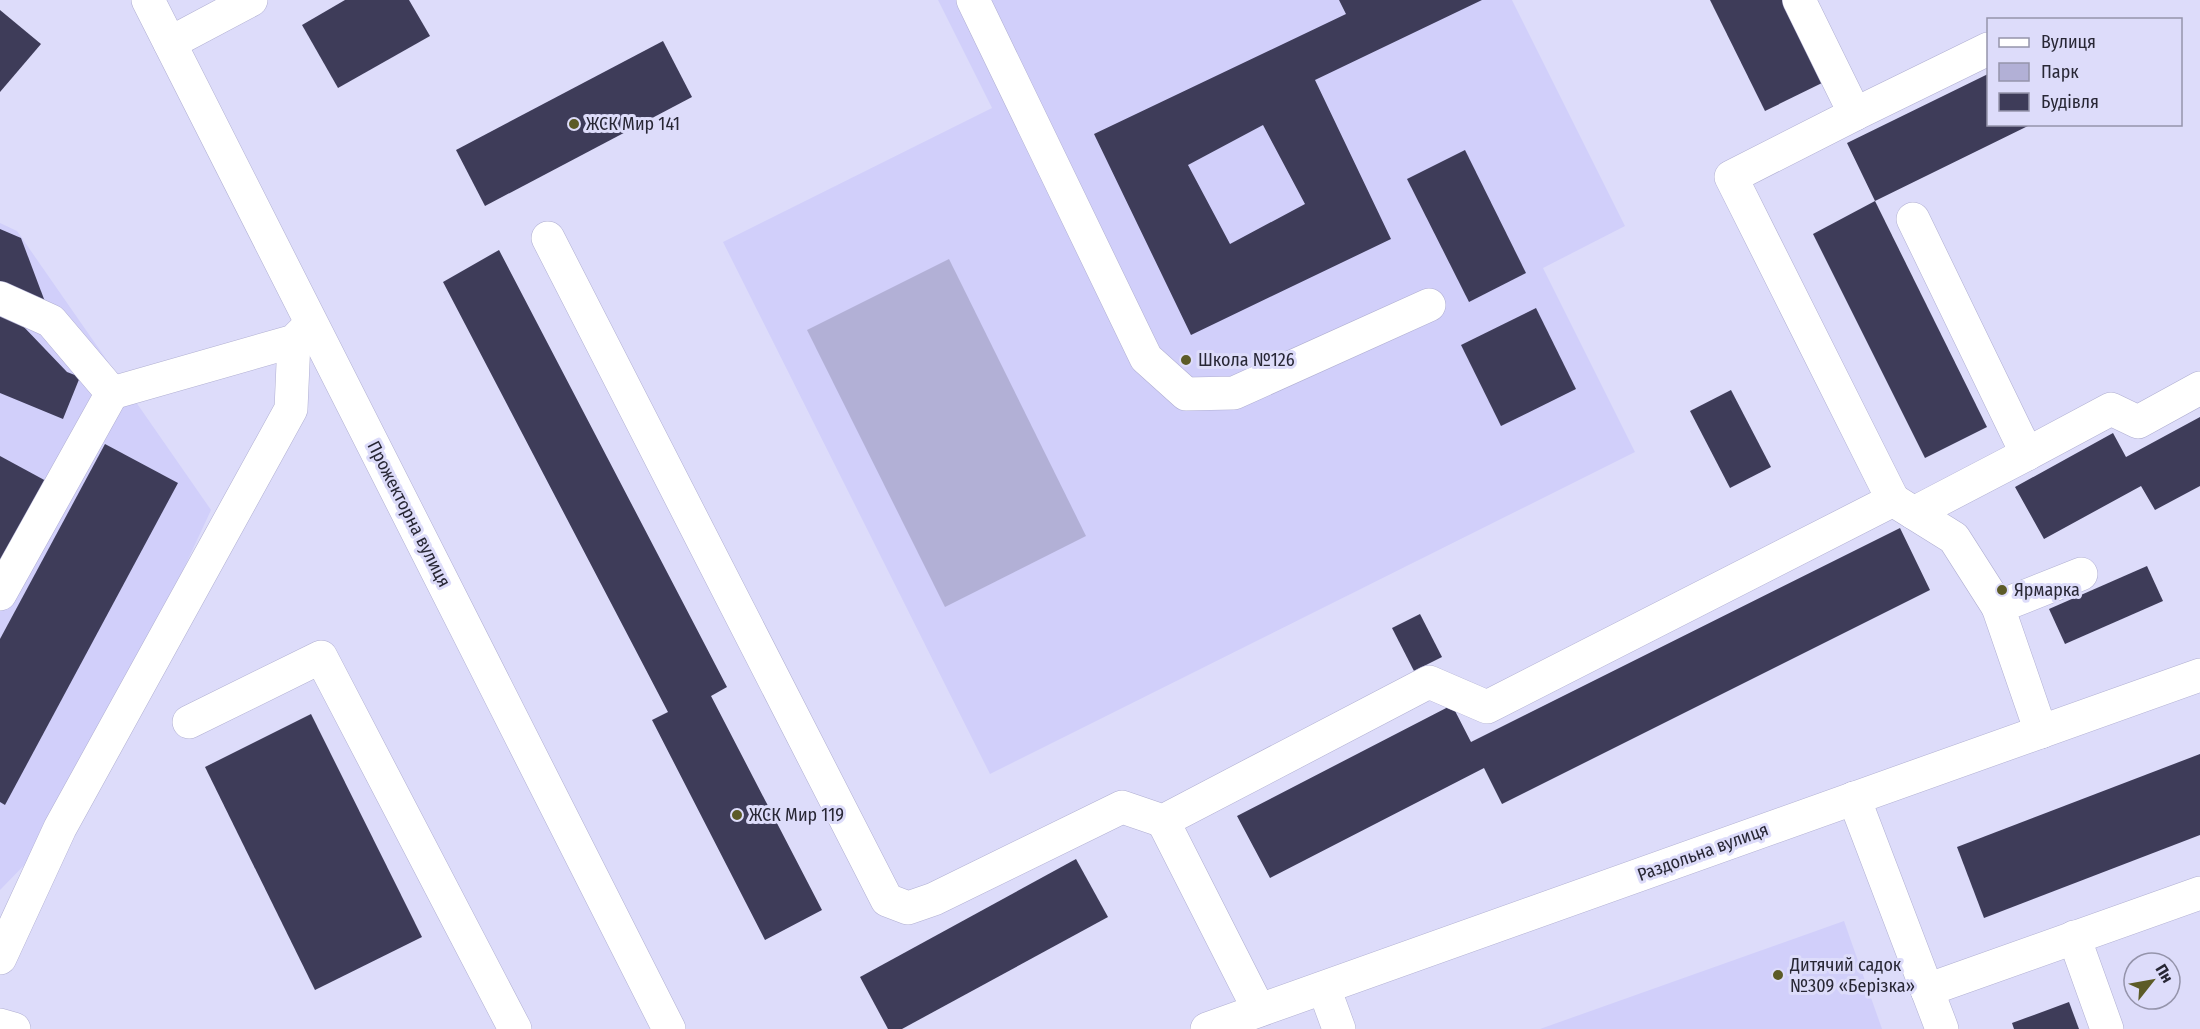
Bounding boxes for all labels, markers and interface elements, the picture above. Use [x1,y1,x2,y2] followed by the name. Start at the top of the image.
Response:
[1987,18,2182,126] legend
[2041,31,2096,53] text: Вулиця
[2041,61,2079,83] text: Парк
[2041,91,2099,113] text: Будівля
[586,113,680,135] place label: ЖСК Мир 141
[567,117,581,131] marker: ЖСК Мир 141
[1198,349,1295,371] place label: Школа №126
[1179,353,1193,367] marker: Школа №126
[363,437,455,591] street label: Прожекторна вулиця
[2014,579,2080,601] place label: Ярмарка
[1995,583,2009,597] marker: Ярмарка
[749,804,844,826] place label: ЖСК Мир 119
[730,808,744,822] marker: ЖСК Мир 119
[1635,818,1771,886] street label: Раздольна вулиця
[2122,951,2182,1011] north arrow
[1789,954,1915,997] place label: Дитячий садок №309 «Берізка»
[2152,961,2177,986] text: Пн
[1771,968,1785,982] marker: Дитячий садок №309 «Берізка»

